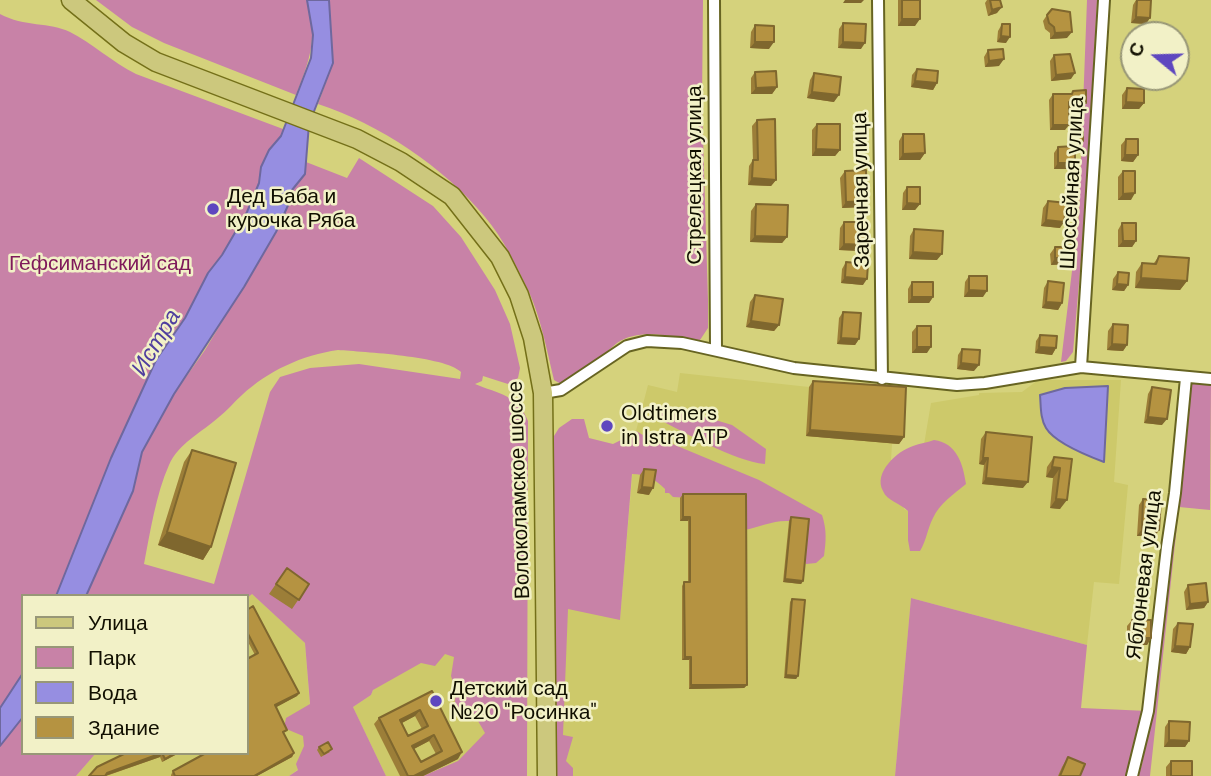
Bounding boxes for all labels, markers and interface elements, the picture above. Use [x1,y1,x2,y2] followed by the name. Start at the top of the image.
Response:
[1120,21,1190,91] north arrow
[1123,39,1151,60] text: С
[682,85,708,265] street label: Стрелецкая улица
[1056,96,1090,270] street label: Шоссейная улица
[848,112,876,268] street label: Заречная улица
[227,184,355,234] place label: Дед Баба и курочка Ряба
[205,201,221,217] marker: Дед Баба и курочка Ряба
[9,251,191,277] park label: Гефсиманский сад
[127,305,187,381] water label: Истра
[504,380,536,600] street label: Волоколамское шоссе
[621,401,728,451] place label: Oldtimers in Istra ATP
[599,418,615,434] marker: Oldtimers in Istra ATP
[1122,489,1168,661] street label: Яблоневая улица
[21,594,248,755] legend
[88,609,148,637] text: Улица
[88,644,136,672] text: Парк
[450,676,597,726] place label: Детский сад №20 "Росинка"
[88,679,137,707] text: Вода
[428,693,444,709] marker: Детский сад №20 "Росинка"
[88,714,160,742] text: Здание

